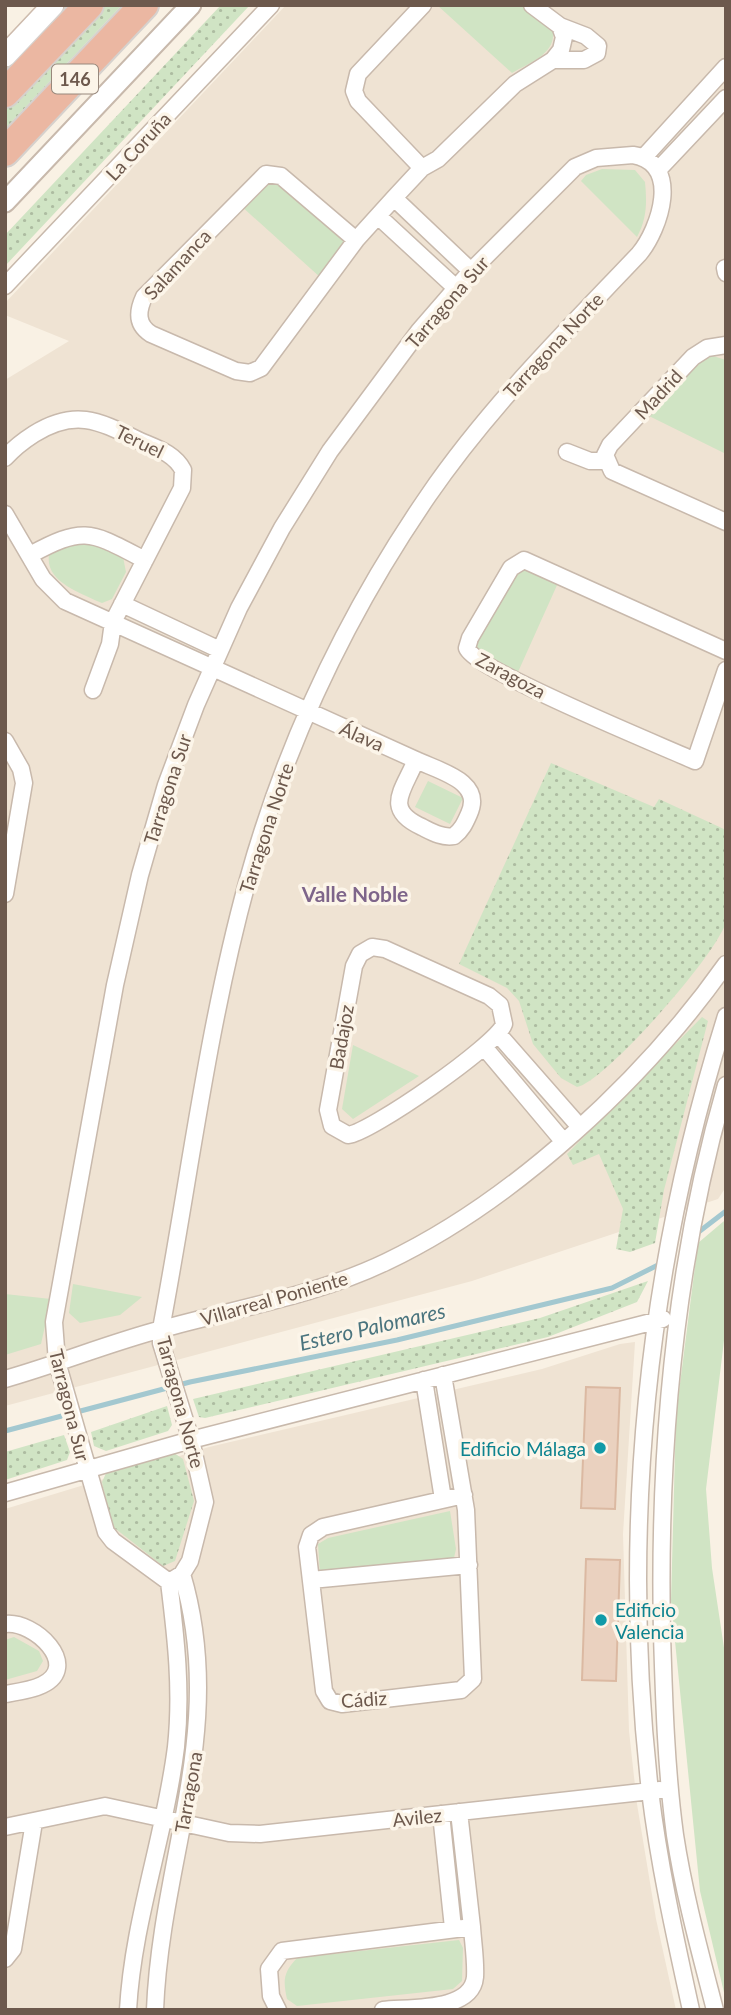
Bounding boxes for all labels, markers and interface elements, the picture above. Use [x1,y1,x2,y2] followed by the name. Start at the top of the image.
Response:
[52,64,98,94] road number: 146
[101,107,175,185] street label: La Coruña
[139,224,215,304] street label: Salamanca
[401,251,493,353] street label: Tarragona Sur
[498,288,608,402] street label: Tarragona Norte
[629,364,687,424] street label: Madrid
[112,419,168,463] street label: Teruel
[472,647,550,703] street label: Zaragoza
[336,716,388,756] street label: Álava
[138,731,196,847] street label: Tarragona Sur
[234,760,298,896] street label: Tarragona Norte
[301,881,408,906] district label: Valle Noble
[324,1003,358,1071] street label: Badajoz
[198,1266,350,1330] street label: Villarreal Poniente
[296,1297,448,1355] water label: Estero Palomares
[152,1333,210,1471] street label: Tarragona Norte
[45,1347,95,1463] street label: Tarragona Sur
[460,1437,586,1460] place label: Edificio Málaga
[592,1440,608,1456] marker: Edificio Málaga
[615,1598,684,1643] place label: Edificio Valencia
[593,1612,609,1628] marker: Edificio Valencia
[340,1686,388,1712] street label: Cádiz
[170,1750,206,1834] street label: Tarragona
[391,1803,443,1831] street label: Avilez

